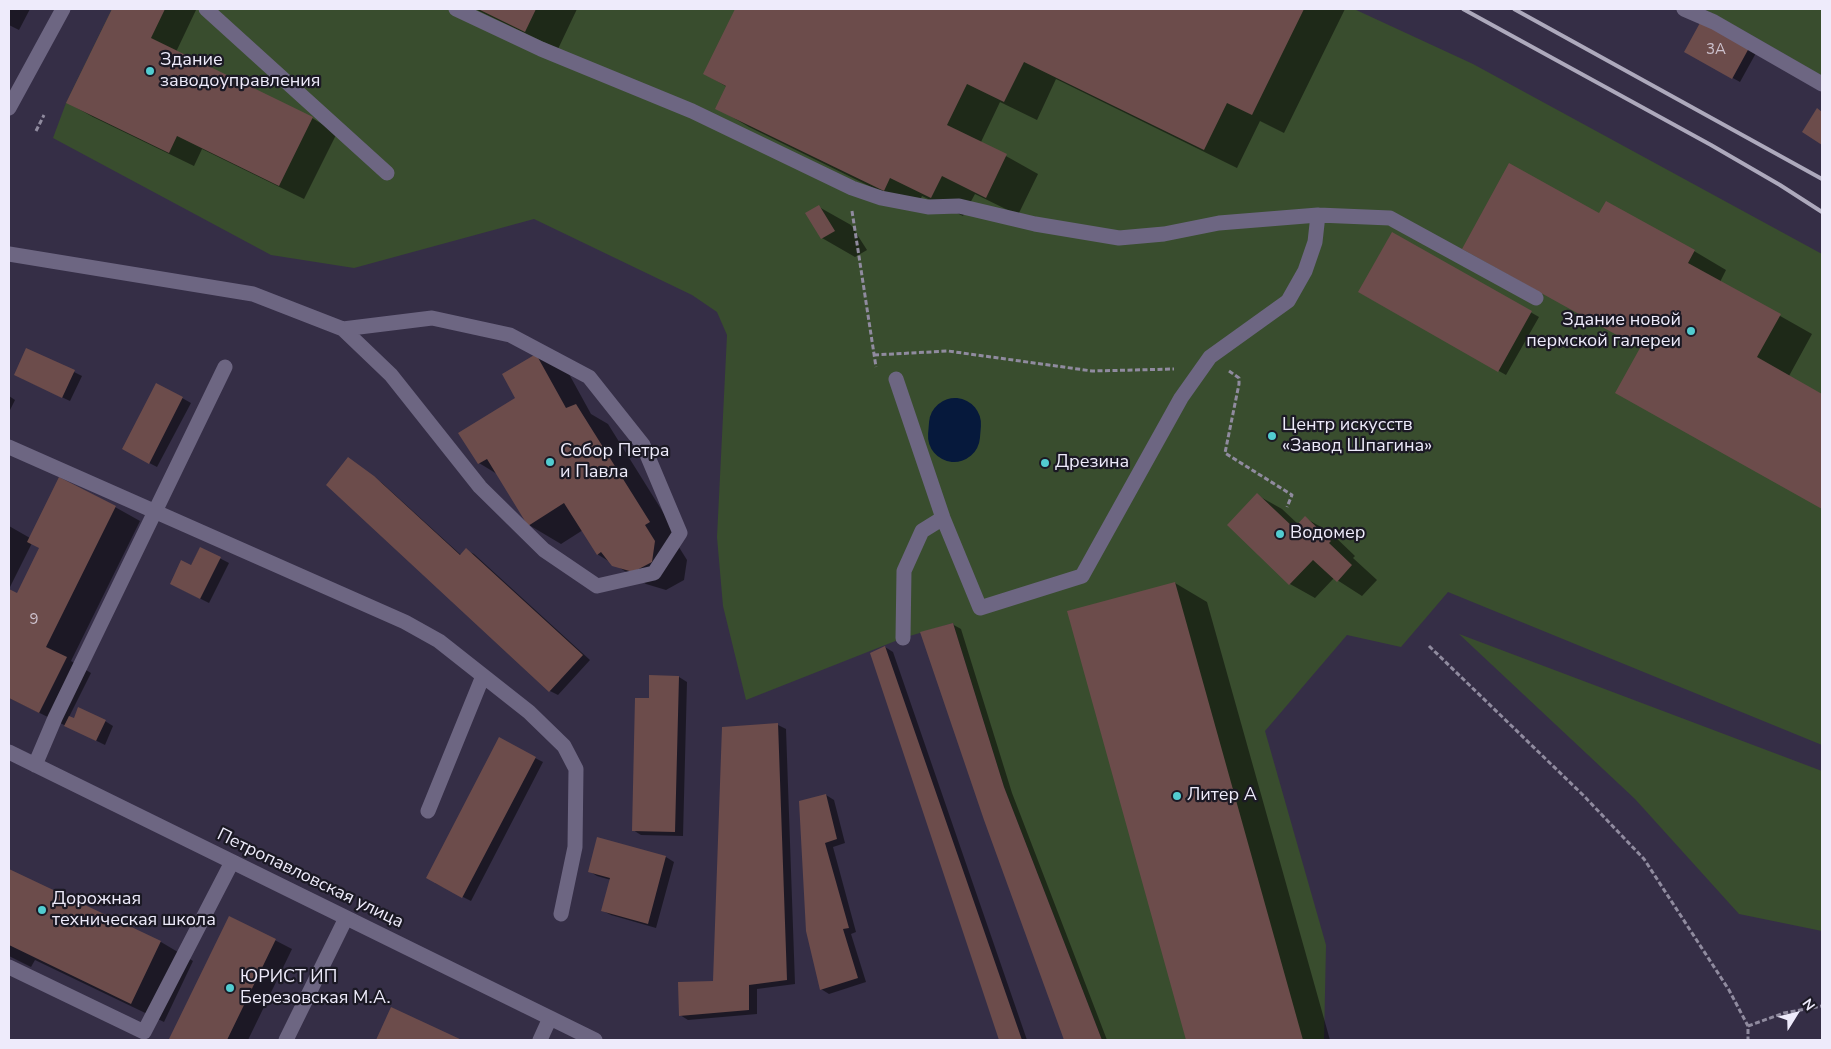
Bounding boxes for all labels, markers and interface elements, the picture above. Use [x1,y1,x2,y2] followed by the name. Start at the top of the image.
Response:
[1706,41,1726,59] house number: 3А
[160,50,320,92] place label: Здание заводоуправления
[144,65,156,77] marker: Здание заводоуправления
[1526,310,1681,352] place label: Здание новой пермской галереи
[1685,325,1697,337] marker: Здание новой пермской галереи
[1282,415,1432,458] place label: Центр искусств «Завод Шпагина»
[1266,430,1278,442] marker: Центр искусств «Завод Шпагина»
[560,441,670,484] place label: Собор Петра и Павла
[1055,452,1129,474] place label: Дрезина
[544,456,556,468] marker: Собор Петра и Павла
[1039,457,1051,469] marker: Дрезина
[1290,523,1365,545] place label: Водомер
[1274,528,1286,540] marker: Водомер
[30,611,38,629] house number: 9
[1187,785,1257,807] place label: Литер А
[1171,790,1183,802] marker: Литер А
[213,824,407,934] street label: Петропавловская улица
[52,889,216,932] place label: Дорожная техническая школа
[36,904,48,916] marker: Дорожная техническая школа
[240,967,390,1010] place label: ЮРИСТ ИП Березовская М.А.
[224,982,236,994] marker: ЮРИСТ ИП Березовская М.А.
[1771,989,1821,1039] north arrow
[1798,995,1819,1015] text: N

